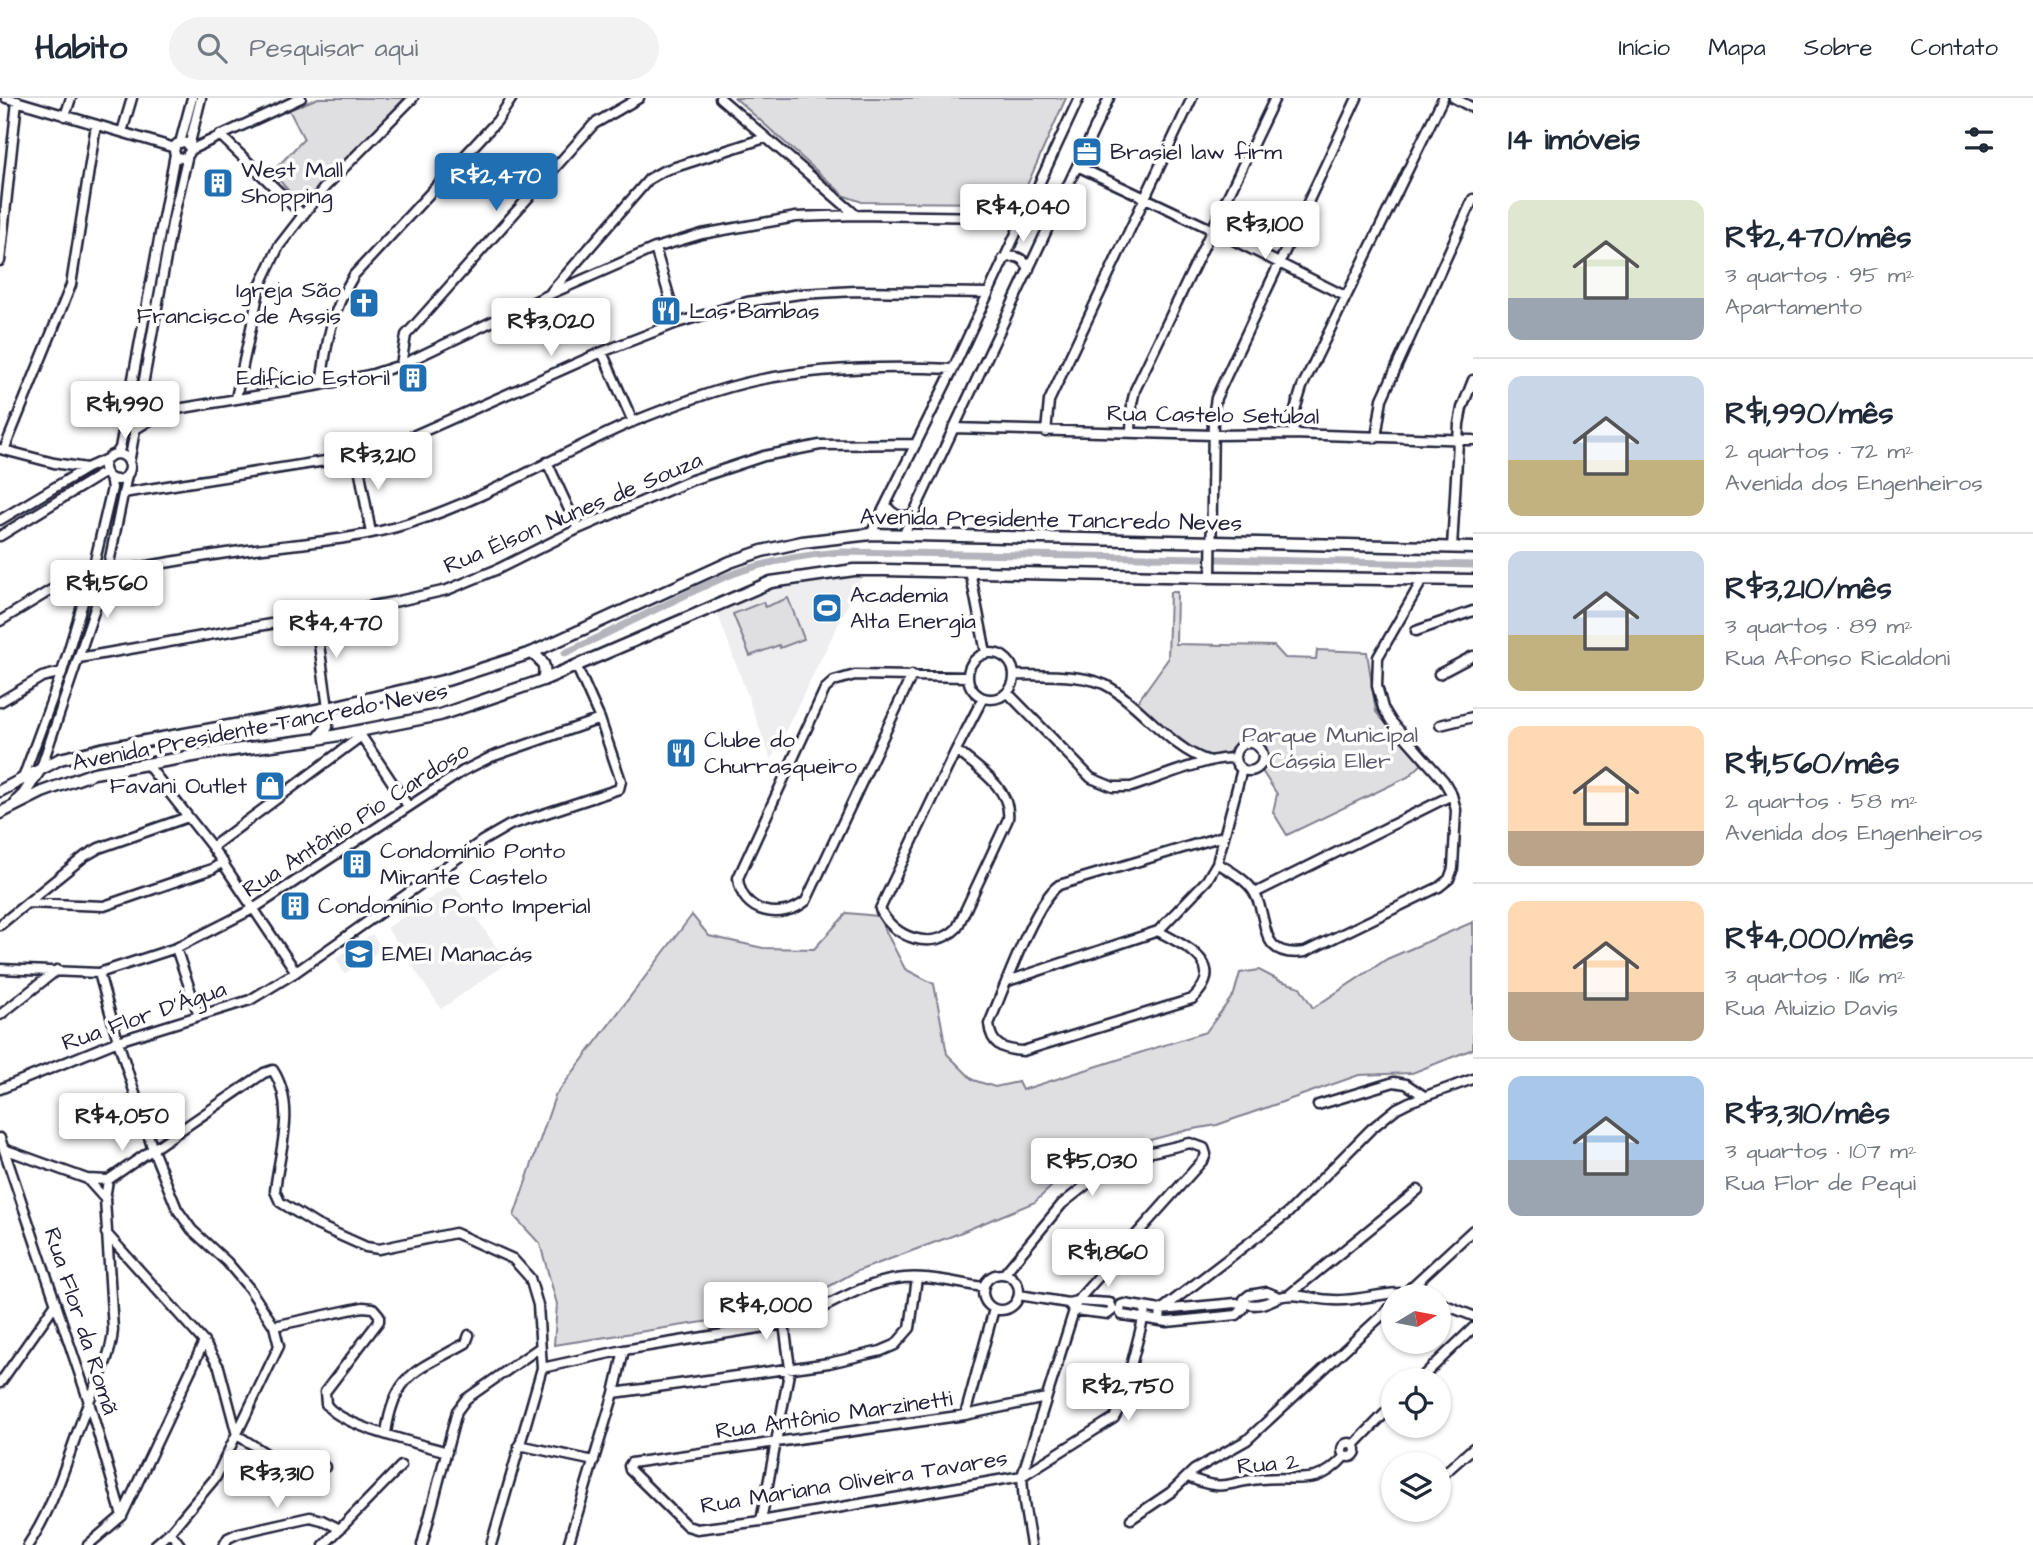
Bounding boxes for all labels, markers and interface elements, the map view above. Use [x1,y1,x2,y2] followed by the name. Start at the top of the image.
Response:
[169,17,659,80] search box
[35,25,127,71] text: Habito
[193,29,231,67] icon: search
[249,30,418,66] text: Pesquisar aqui
[1619,31,1670,65] text: Início
[1708,31,1766,65] text: Mapa
[1804,31,1872,65] text: Sobre
[1910,31,1998,65] text: Contato
[1508,119,1640,161] text: 14 imóveis
[1960,121,1998,159] icon: filters
[1070,135,1104,169] office icon: Brasiel law firm
[1110,136,1282,168] place label: Brasiel law firm
[431,153,561,213] pin: R$2,470
[241,154,343,213] place label: West Mall Shopping
[451,160,541,192] text: R$2,470
[201,166,235,200] building icon: West Mall Shopping
[958,184,1088,244] pin: R$4,040
[976,191,1070,223] text: R$4,040
[1200,202,1330,261] pin: R$3,100
[1227,208,1303,240] text: R$3,100
[1725,217,1912,259] text: R$2,470/mês
[1564,228,1648,312] icon: home
[1725,259,1914,291] text: 3 quartos · 95 m²
[137,274,341,332] place label: Igreja São Francisco de Assis
[347,286,381,320] church icon: Igreja São Francisco de Assis
[1725,291,1862,323] text: Apartamento
[649,294,683,328] restaurant icon: Las Bambas
[689,295,820,327] place label: Las Bambas
[486,299,616,358] pin: R$3,020
[507,305,595,337] text: R$3,020
[396,361,430,395] building icon: Edifício Estoril
[237,362,390,394] place label: Edifício Estoril
[60,382,190,441] pin: R$1,990
[87,388,163,420] text: R$1,990
[1725,393,1894,435] text: R$1,990/mês
[1107,397,1319,433] street label: Rua Castelo Setúbal
[1564,404,1648,488] icon: home
[313,432,443,492] pin: R$3,210
[1725,435,1914,467] text: 2 quartos · 72 m²
[340,439,416,471] text: R$3,210
[439,444,708,582] street label: Rua Élson Nunes de Souza
[1725,467,1983,499] text: Avenida dos Engenheiros
[860,501,1242,539] street label: Avenida Presidente Tancredo Neves
[42,560,172,620] pin: R$1,560
[66,567,148,599] text: R$1,560
[1725,568,1892,610] text: R$3,210/mês
[850,579,976,638] place label: Academia Alta Energia
[1564,579,1648,663] icon: home
[810,591,844,625] sports icon: Academia Alta Energia
[271,601,401,660] pin: R$4,470
[289,607,383,639] text: R$4,470
[1725,610,1913,642] text: 3 quartos · 89 m²
[1725,642,1950,674] text: Rua Afonso Ricaldoni
[69,675,451,779] street label: Avenida Presidente Tancredo Neves
[1242,719,1418,777] park label: Parque Municipal Cássia Eller
[704,724,857,782] place label: Clube do Churrasqueiro
[236,734,476,906] street label: Rua Antônio Pio Cardoso
[664,736,698,770] restaurant icon: Clube do Churrasqueiro
[1725,743,1900,785] text: R$1,560/mês
[1564,754,1648,838] icon: home
[253,769,287,803] shop icon: Favani Outlet
[110,770,248,802] place label: Favani Outlet
[1725,785,1918,817] text: 2 quartos · 58 m²
[1725,817,1983,849] text: Avenida dos Engenheiros
[380,835,565,893] place label: Condomínio Ponto Mirante Castelo
[340,847,374,881] building icon: Condomínio Ponto Mirante Castelo
[278,889,312,923] building icon: Condomínio Ponto Imperial
[318,890,591,922] place label: Condomínio Ponto Imperial
[1725,918,1914,960] text: R$4,000/mês
[1564,929,1648,1013] icon: home
[342,937,376,971] school or university icon: EMEI Manacás
[382,938,533,970] place label: EMEI Manacás
[1725,960,1905,992] text: 3 quartos · 116 m²
[57,973,231,1060] street label: Rua Flor D'Água
[1725,992,1898,1024] text: Rua Aluizio Davis
[1725,1093,1890,1135] text: R$3,310/mês
[57,1094,187,1153] pin: R$4,050
[75,1100,169,1132] text: R$4,050
[1564,1104,1648,1188] icon: home
[1725,1135,1917,1167] text: 3 quartos · 107 m²
[1027,1138,1157,1198] pin: R$5,030
[1047,1145,1137,1177] text: R$5,030
[1725,1167,1916,1199] text: Rua Flor de Pequi
[36,1223,126,1419] street label: Rua Flor da Romã
[1043,1230,1173,1289] pin: R$1,860
[1068,1236,1148,1268] text: R$1,860
[701,1282,831,1342] pin: R$4,000
[1381,1284,1451,1354] north arrow
[1381,1284,1451,1522] map controls
[720,1289,812,1321] text: R$4,000
[1063,1364,1193,1423] pin: R$2,750
[1381,1368,1451,1438] button: locate
[1082,1370,1174,1402] text: R$2,750
[713,1382,955,1447] street label: Rua Antônio Marzinetti
[698,1442,1010,1522] street label: Rua Mariana Oliveira Tavares
[1236,1445,1300,1483] street label: Rua 2
[212,1450,342,1510] pin: R$3,310
[1381,1452,1451,1522] button: layers
[240,1457,314,1489] text: R$3,310

